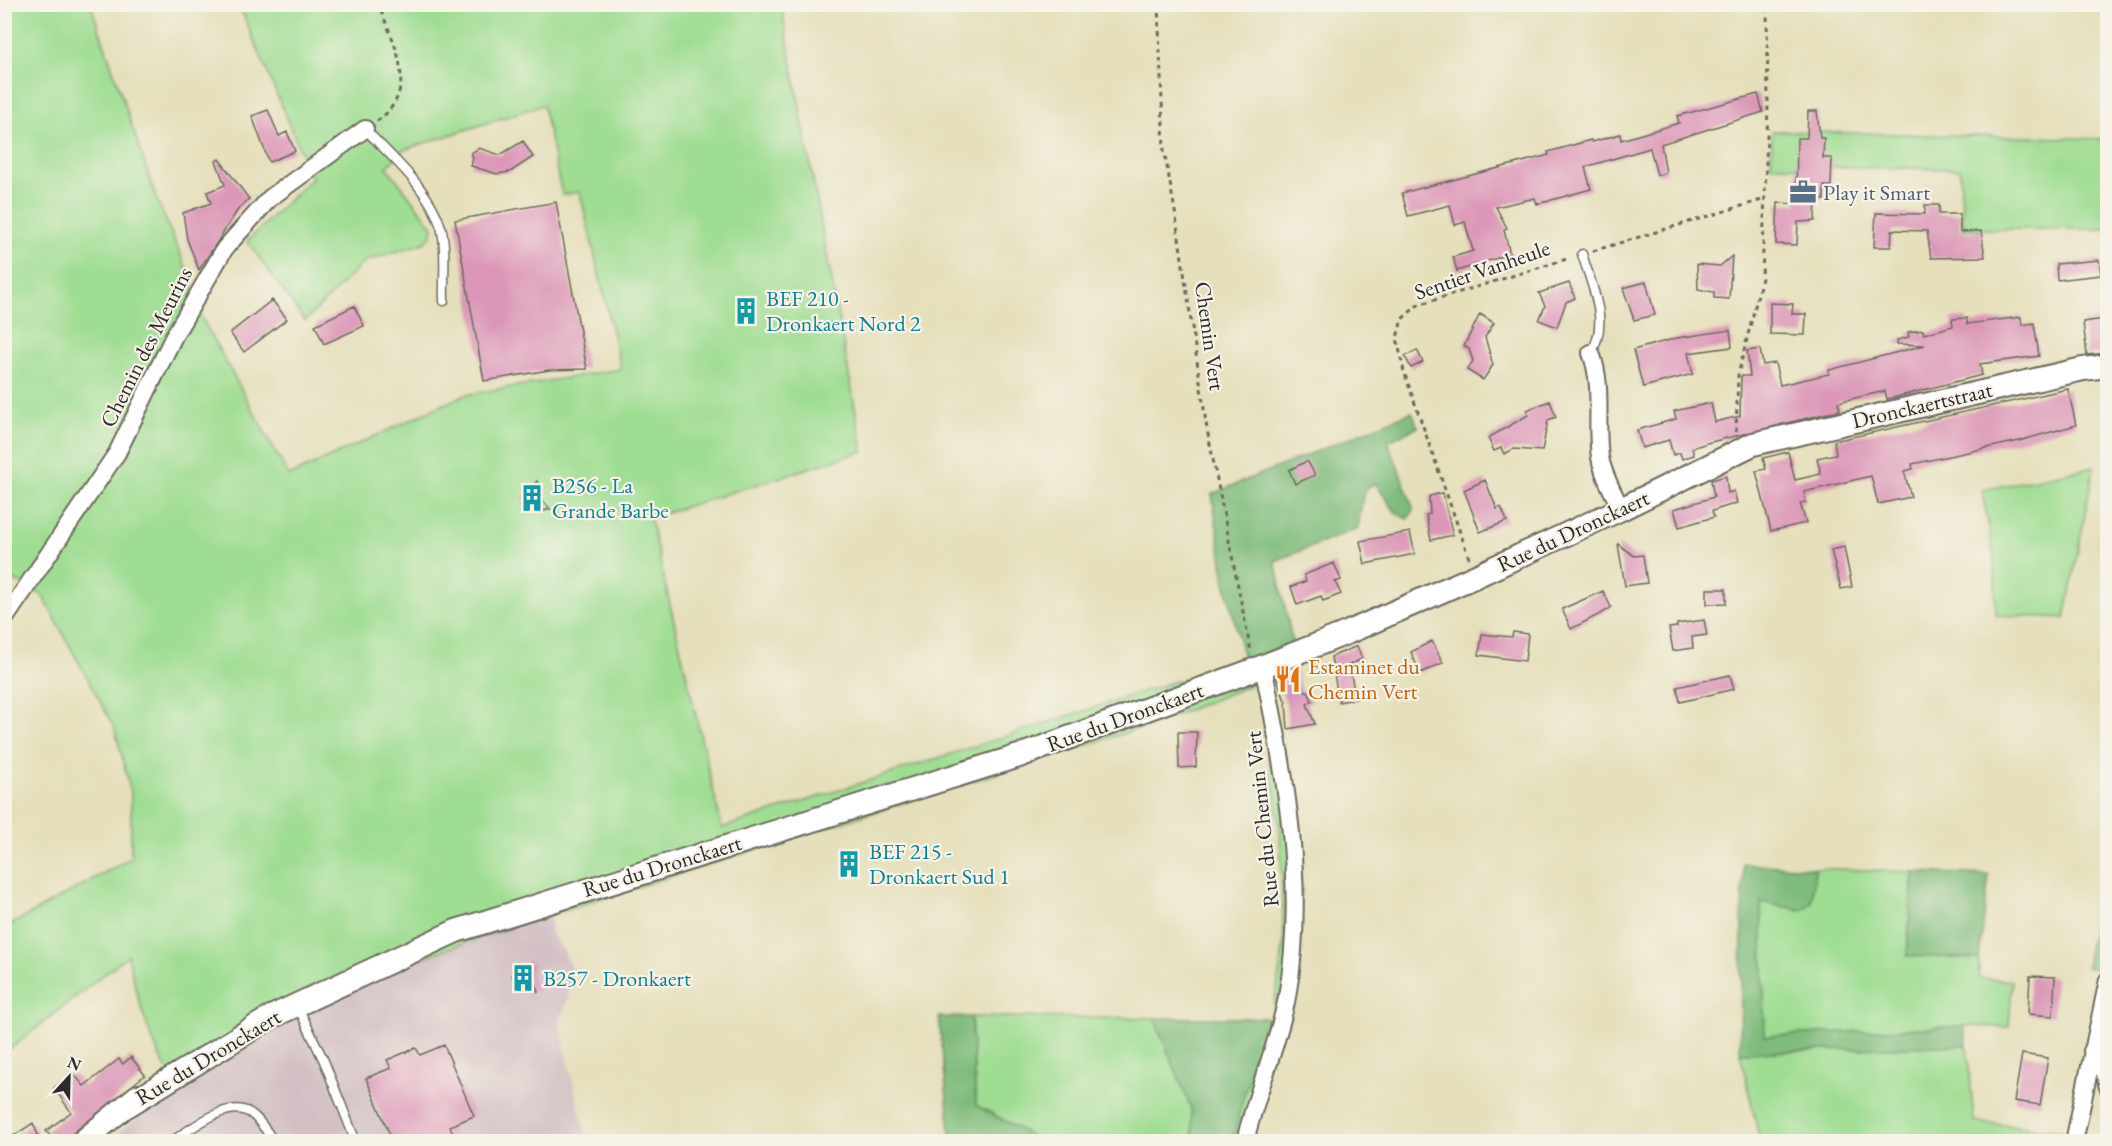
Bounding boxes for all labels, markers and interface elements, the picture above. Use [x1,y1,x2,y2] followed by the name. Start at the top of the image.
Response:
[1788,177,1818,207] office icon: Play it Smart
[1823,178,1930,207] place label: Play it Smart
[1410,233,1554,307] street label: Sentier Vanheule
[93,262,199,432] street label: Chemin des Meurins
[1188,280,1232,392] street label: Chemin Vert
[766,284,921,338] place label: BEF 210 - Dronkaert Nord 2
[731,296,761,326] building icon: BEF 210 - Dronkaert Nord 2
[1849,375,1995,435] street label: Dronckaertstraat
[552,471,669,525] place label: B256 - La Grande Barbe
[517,483,547,513] building icon: B256 - La Grande Barbe
[1492,483,1654,579] street label: Rue du Dronckaert
[1308,652,1420,706] place label: Estaminet du Chemin Vert
[1273,664,1303,694] restaurant icon: Estaminet du Chemin Vert
[1043,675,1207,759] street label: Rue du Dronckaert
[1238,729,1286,908] street label: Rue du Chemin Vert
[579,828,745,904] street label: Rue du Dronckaert
[869,837,1010,891] place label: BEF 215 - Dronkaert Sud 1
[834,849,864,879] building icon: BEF 215 - Dronkaert Sud 1
[508,963,538,993] building icon: B257 - Dronkaert
[543,964,691,993] place label: B257 - Dronkaert
[130,1002,286,1112] street label: Rue du Dronckaert
[39,1047,99,1107] north arrow
[64,1051,84,1076] text: N

